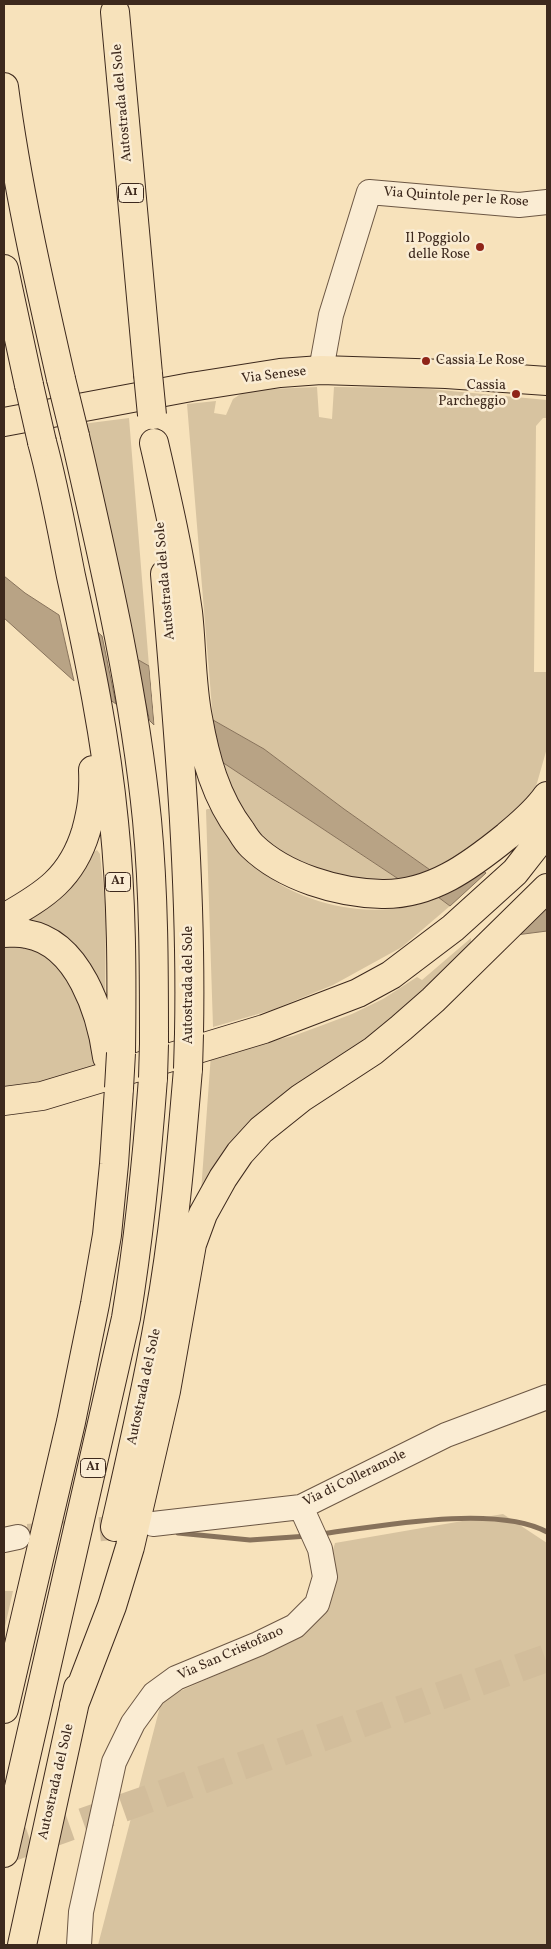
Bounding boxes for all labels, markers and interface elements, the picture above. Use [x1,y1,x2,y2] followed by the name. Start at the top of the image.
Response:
[109,43,137,163] street label: Autostrada del Sole
[118,184,144,202] road number: A1
[383,185,529,211] street label: Via Quintole per le Rose
[405,231,470,264] place label: Il Poggiolo delle Rose
[474,241,486,253] marker: Il Poggiolo delle Rose
[436,353,525,369] place label: Cassia Le Rose
[420,355,432,367] marker: Cassia Le Rose
[241,364,307,388] street label: Via Senese
[438,378,506,411] place label: Cassia Parcheggio
[510,388,522,400] marker: Cassia Parcheggio
[152,521,180,641] street label: Autostrada del Sole
[106,872,130,892] road number: A1
[181,926,197,1044] street label: Autostrada del Sole
[124,1327,166,1447] street label: Autostrada del Sole
[301,1447,409,1511] street label: Via di Colleramole
[80,1459,106,1478] road number: A1
[176,1623,286,1685] street label: Via San Cristofano
[35,1722,79,1842] street label: Autostrada del Sole

